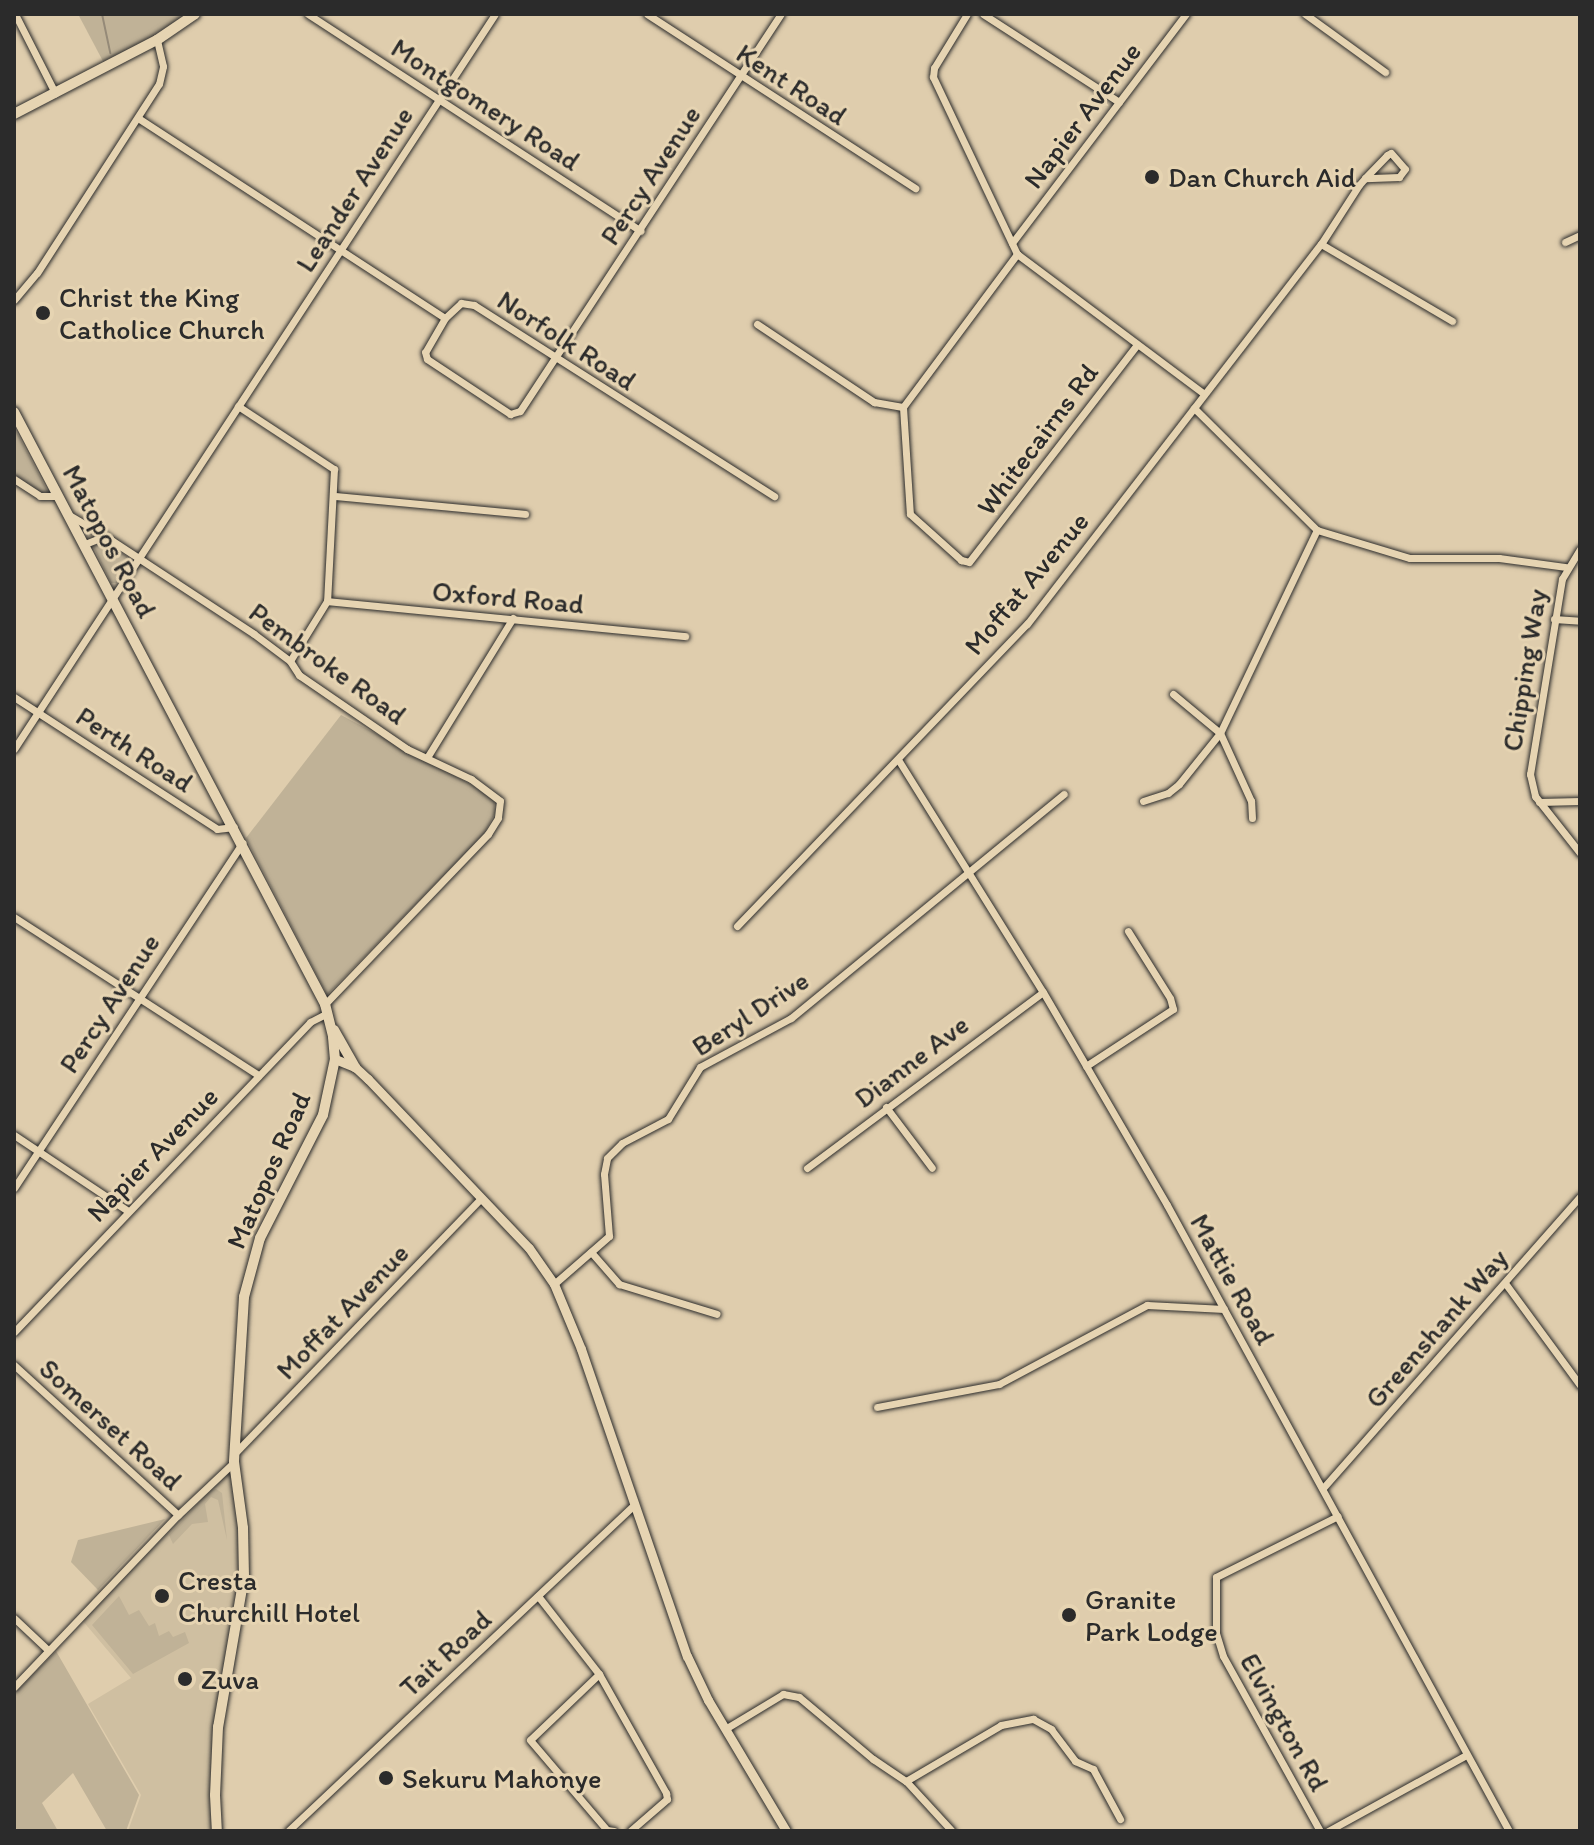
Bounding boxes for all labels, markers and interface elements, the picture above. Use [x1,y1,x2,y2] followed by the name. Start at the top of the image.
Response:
[385,30,587,178] street label: Montgomery Road
[731,36,853,132] street label: Kent Road
[1016,36,1148,194] street label: Napier Avenue
[592,99,708,251] street label: Percy Avenue
[288,100,420,278] street label: Leander Avenue
[1168,160,1357,194] place label: Dan Church Aid
[1143,168,1161,186] marker: Dan Church Aid
[59,280,266,346] place label: Christ the King Catholice Church
[492,283,642,397] street label: Norfolk Road
[34,304,52,322] marker: Christ the King Catholice Church
[969,356,1105,522] street label: Whitecairns Rd
[56,459,164,623] street label: Matopos Road
[957,505,1095,661] street label: Moffat Avenue
[431,574,585,620] street label: Oxford Road
[1495,587,1553,753] street label: Chipping Way
[243,595,413,731] street label: Pembroke Road
[71,699,199,799] street label: Perth Road
[51,927,167,1079] street label: Percy Avenue
[685,963,815,1063] street label: Beryl Drive
[847,1007,975,1115] street label: Dianne Ave
[80,1080,224,1228] street label: Napier Avenue
[218,1086,318,1254] street label: Matopos Road
[1183,1208,1283,1350] street label: Mattie Road
[269,1236,415,1386] street label: Moffat Avenue
[1358,1241,1514,1415] street label: Greenshank Way
[33,1351,189,1497] street label: Somerset Road
[178,1563,360,1629] place label: Cresta Churchill Hotel
[1085,1582,1218,1648] place label: Granite Park Lodge
[153,1587,171,1605] marker: Cresta Churchill Hotel
[393,1603,497,1703] street label: Tait Road
[1060,1606,1078,1624] marker: Granite Park Lodge
[1233,1647,1337,1797] street label: Elvington Rd
[201,1662,259,1696] place label: Zuva
[176,1670,194,1688] marker: Zuva
[402,1761,601,1795] place label: Sekuru Mahonye
[377,1769,395,1787] marker: Sekuru Mahonye

